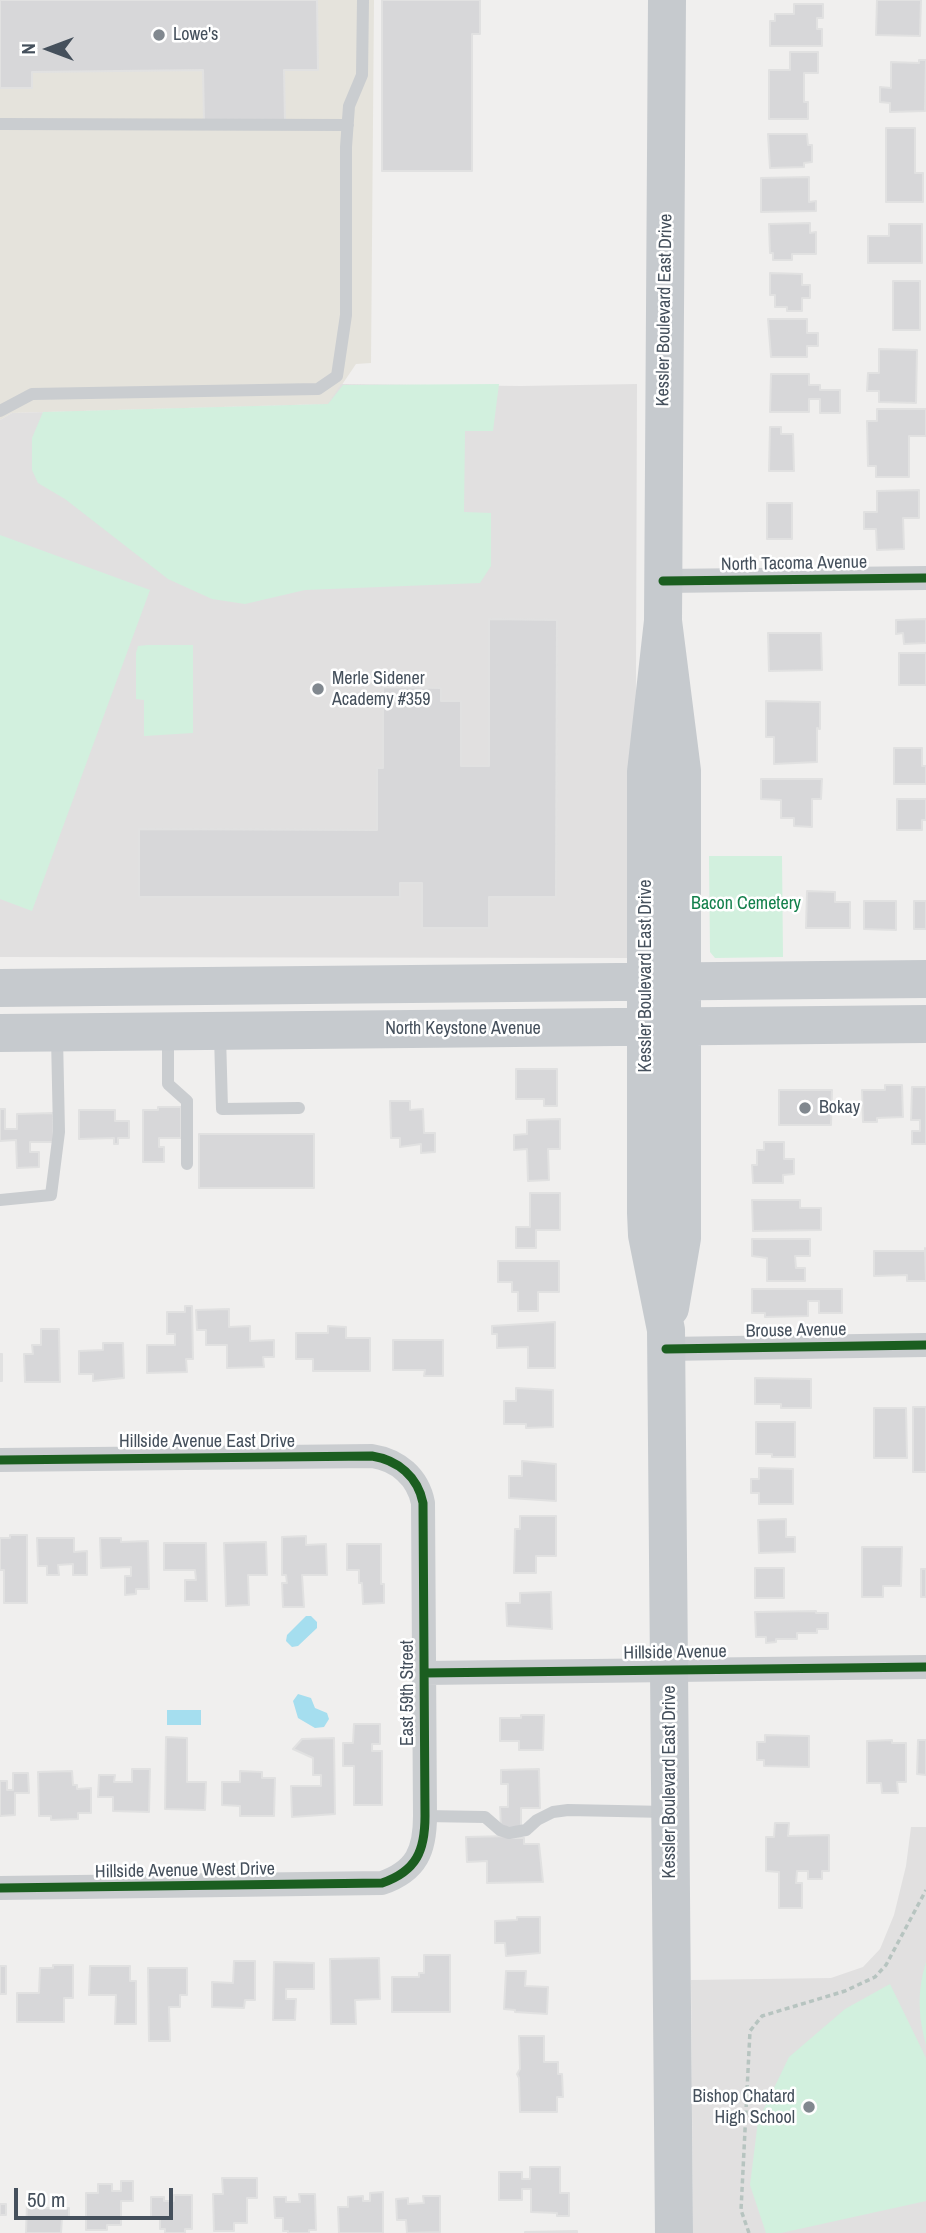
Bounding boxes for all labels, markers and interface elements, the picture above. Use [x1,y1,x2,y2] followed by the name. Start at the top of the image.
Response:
[14,14,84,84] north arrow
[173,24,218,46] place label: Lowe's
[151,27,167,43] marker: Lowe's
[15,43,41,55] text: N
[653,213,677,407] street label: Kessler Boulevard East Drive
[721,552,867,576] street label: North Tacoma Avenue
[332,668,430,710] place label: Merle Sidener Academy #359
[310,681,326,697] marker: Merle Sidener Academy #359
[635,880,657,1072] street label: Kessler Boulevard East Drive
[691,893,801,915] park label: Bacon Cemetery
[385,1018,541,1040] street label: North Keystone Avenue
[819,1097,860,1119] place label: Bokay
[797,1100,813,1116] marker: Bokay
[745,1319,847,1343] street label: Brouse Avenue
[119,1431,295,1453] street label: Hillside Avenue East Drive
[397,1640,419,1746] street label: East 59th Street
[623,1641,727,1665] street label: Hillside Avenue
[659,1686,681,1878] street label: Kessler Boulevard East Drive
[95,1859,275,1883] street label: Hillside Avenue West Drive
[692,2086,795,2128] place label: Bishop Chatard High School
[801,2099,817,2115] marker: Bishop Chatard High School
[18,2174,177,2218] scale bar
[27,2185,65,2214] text: 50 m

